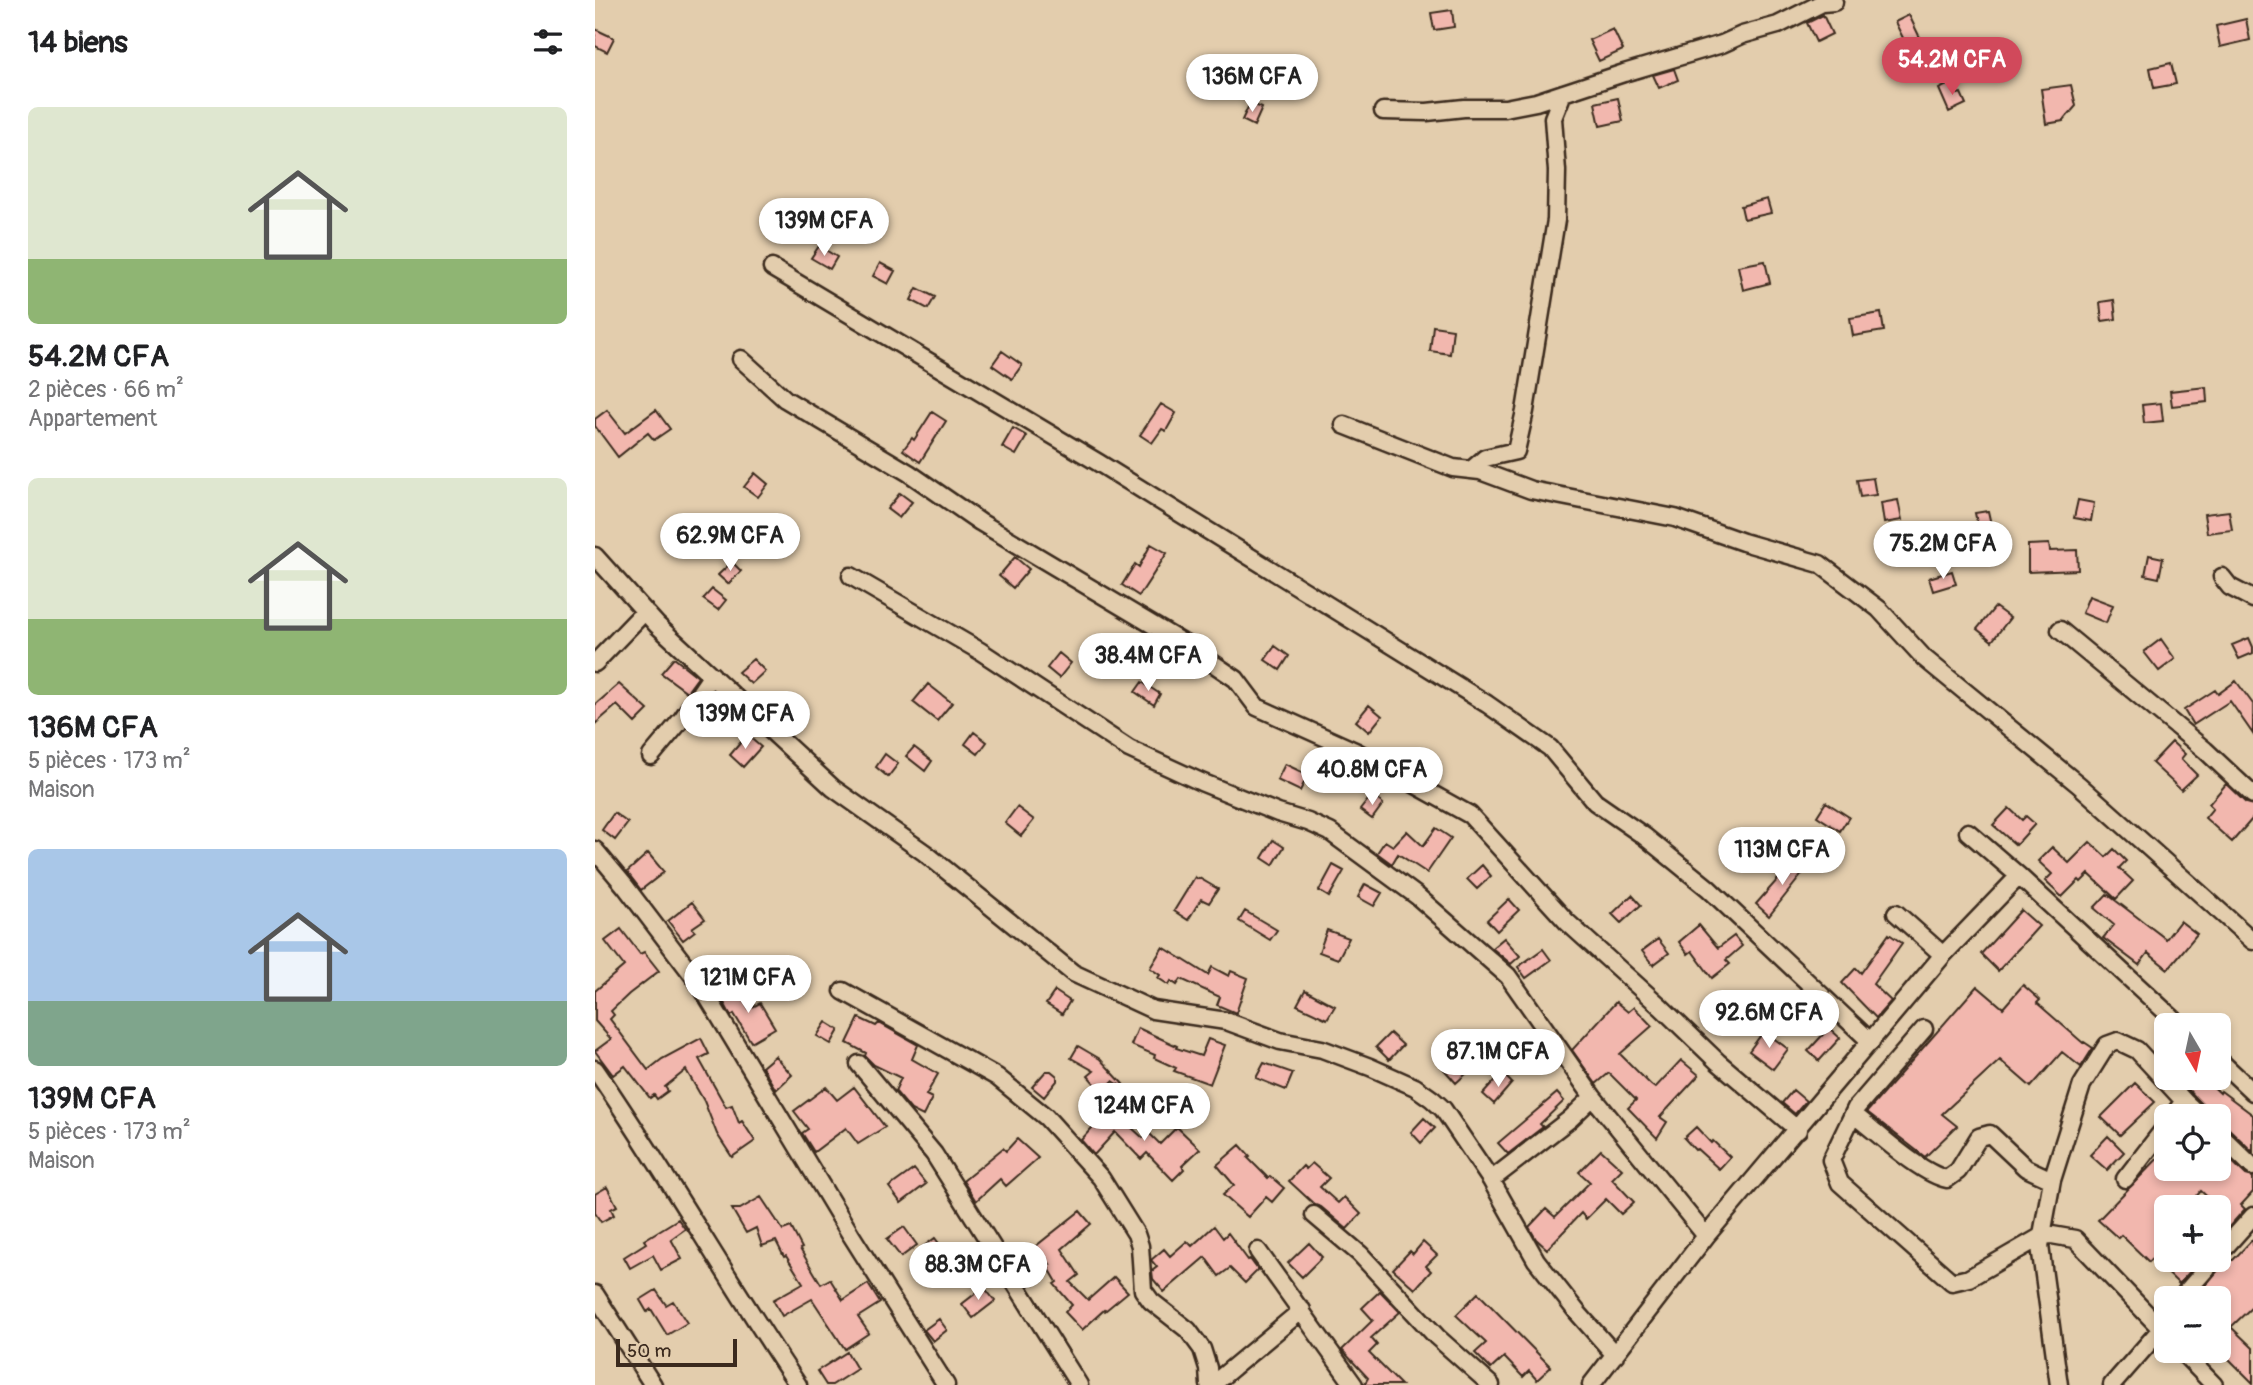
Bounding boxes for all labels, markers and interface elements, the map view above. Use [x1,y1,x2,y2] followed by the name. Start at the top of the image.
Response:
[529,23,567,61] icon: filters
[28,24,128,61] text: 14 biens
[1872,38,2032,97] pin: 54.2M CFA
[1898,45,2006,74] text: 54.2M CFA
[1180,54,1324,114] pin: 136M CFA
[1202,62,1302,91] text: 136M CFA
[235,152,361,278] icon: home
[752,198,896,258] pin: 139M CFA
[775,206,873,235] text: 139M CFA
[28,338,169,375] text: 54.2M CFA
[28,375,184,404] text: 2 pièces · 66 m²
[28,404,157,433] text: Appartement
[650,514,810,573] pin: 62.9M CFA
[676,521,784,550] text: 62.9M CFA
[1863,522,2023,581] pin: 75.2M CFA
[235,523,361,649] icon: home
[1889,529,1997,558] text: 75.2M CFA
[1068,634,1228,693] pin: 38.4M CFA
[1094,641,1202,670] text: 38.4M CFA
[673,692,817,751] pin: 139M CFA
[696,699,794,728] text: 139M CFA
[28,709,158,746] text: 136M CFA
[28,746,191,775] text: 5 pièces · 173 m²
[1292,748,1452,807] pin: 40.8M CFA
[1317,755,1427,784] text: 40.8M CFA
[28,775,95,804] text: Maison
[1710,828,1854,887] pin: 113M CFA
[1734,835,1830,864] text: 113M CFA
[235,894,361,1020] icon: home
[676,956,820,1015] pin: 121M CFA
[700,963,796,992] text: 121M CFA
[1689,990,1849,1050] pin: 92.6M CFA
[1715,998,1823,1027] text: 92.6M CFA
[2154,1013,2231,1090] north arrow
[2154,1013,2231,1363] map controls
[1418,1030,1578,1089] pin: 87.1M CFA
[1447,1037,1549,1066] text: 87.1M CFA
[28,1080,156,1117] text: 139M CFA
[1072,1084,1216,1143] pin: 124M CFA
[1094,1091,1194,1120] text: 124M CFA
[2154,1104,2231,1181] button: locate
[28,1117,191,1146] text: 5 pièces · 173 m²
[28,1146,95,1175] text: Maison
[2154,1195,2231,1272] button: +
[898,1242,1058,1302] pin: 88.3M CFA
[925,1250,1031,1279] text: 88.3M CFA
[2154,1286,2231,1363] button: −
[616,1336,737,1368] scale bar
[627,1339,671,1363] text: 50 m

